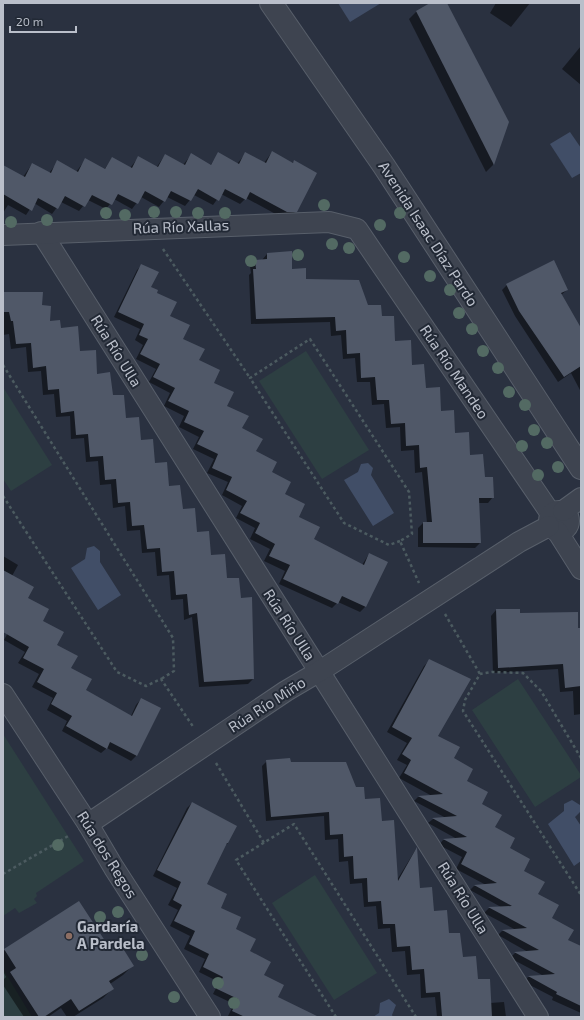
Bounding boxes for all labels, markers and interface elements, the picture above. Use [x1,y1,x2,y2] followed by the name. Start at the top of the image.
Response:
[10,8,76,34] scale bar
[16,14,43,28] text: 20 m
[375,158,482,309] street label: Avenida Isaac Díaz Pardo
[132,215,229,237] street label: Rúa Río Xallas
[88,311,146,390] street label: Rúa Río Ulla
[417,321,493,422] street label: Rúa Río Mandeo
[260,585,320,663] street label: Rúa Río Ulla
[224,673,308,736] street label: Rúa Río Miño
[74,808,142,901] street label: Rúa dos Regos
[435,858,493,937] street label: Rúa Río Ulla
[77,917,145,952] place label: Gardaría A Pardela
[64,931,74,941] marker: Gardaría A Pardela

